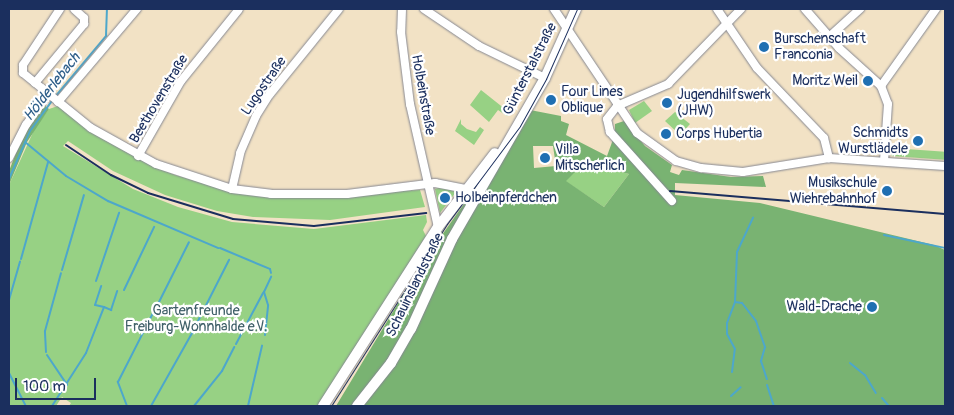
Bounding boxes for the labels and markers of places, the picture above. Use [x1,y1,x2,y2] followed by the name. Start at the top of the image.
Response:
[774,31,866,64] place label: Burschenschaft Franconia
[758,41,770,53] marker: Burschenschaft Franconia
[792,73,858,89] place label: Moritz Weil
[862,75,874,87] marker: Moritz Weil
[561,84,623,116] place label: Four Lines Oblique
[677,87,771,120] place label: Jugendhilfswerk (JHW)
[545,94,557,106] marker: Four Lines Oblique
[661,97,673,109] marker: Jugendhilfswerk (JHW)
[838,125,908,158] place label: Schmidts Wurstlädele
[676,126,762,142] place label: Corps Hubertia
[660,128,672,140] marker: Corps Hubertia
[912,135,924,147] marker: Schmidts Wurstlädele
[555,142,625,174] place label: Villa Mitscherlich
[539,152,551,164] marker: Villa Mitscherlich
[790,175,877,208] place label: Musikschule Wiehrebahnhof
[881,185,893,197] marker: Musikschule Wiehrebahnhof
[455,190,557,206] place label: Holbeinpferdchen
[439,192,451,204] marker: Holbeinpferdchen
[787,299,862,315] place label: Wald-Drache
[866,301,878,313] marker: Wald-Drache

